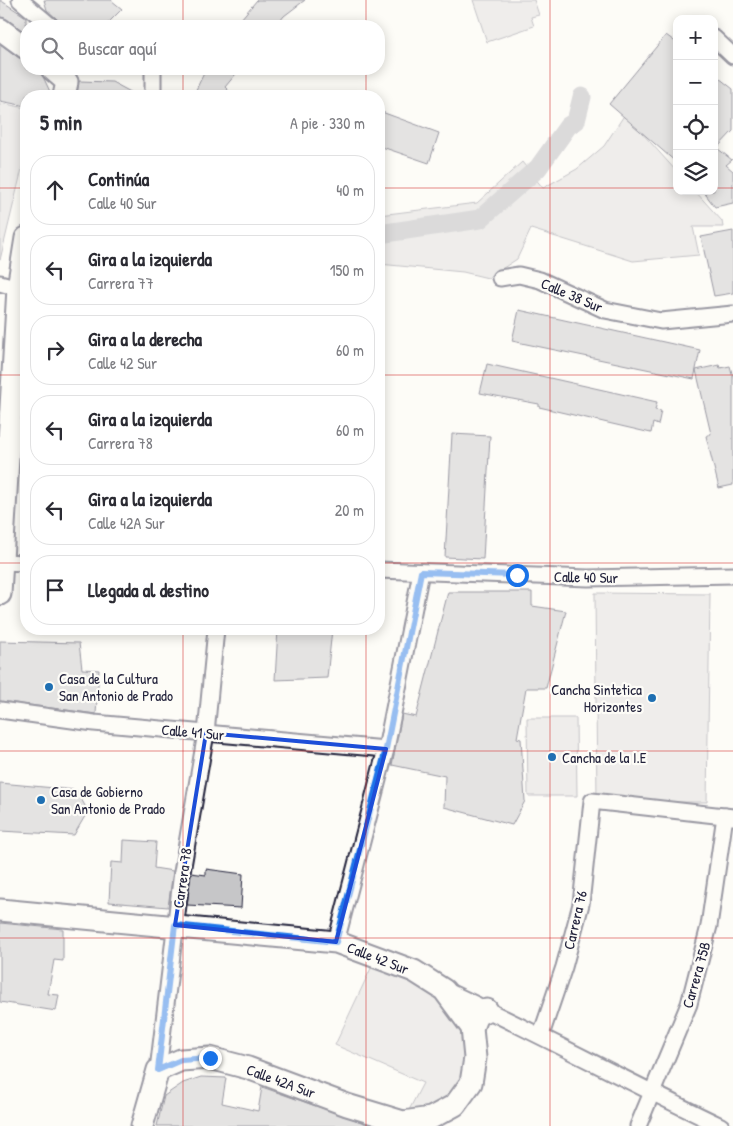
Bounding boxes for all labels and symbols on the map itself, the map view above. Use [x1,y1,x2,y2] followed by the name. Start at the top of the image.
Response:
[538,273,606,318] street label: Calle 38 Sur
[506,564,529,587] route start
[554,566,619,588] street label: Calle 40 Sur
[59,668,173,706] place label: Casa de la Cultura San Antonio de Prado
[551,679,642,717] place label: Cancha Sintetica Horizontes
[43,681,55,693] marker: Casa de la Cultura San Antonio de Prado
[646,692,658,704] marker: Cancha Sintetica Horizontes
[161,719,226,745] street label: Calle 41 Sur
[562,747,647,768] place label: Cancha de la I.E
[546,751,558,763] marker: Cancha de la I.E
[51,781,165,819] place label: Casa de Gobierno San Antonio de Prado
[35,794,47,806] marker: Casa de Gobierno San Antonio de Prado
[167,847,197,909] street label: Carrera 78
[558,888,592,952] street label: Carrera 76
[344,937,412,979] street label: Calle 42 Sur
[677,939,715,1011] street label: Carrera 75B
[199,1047,222,1070] route end
[244,1059,319,1103] street label: Calle 42A Sur

